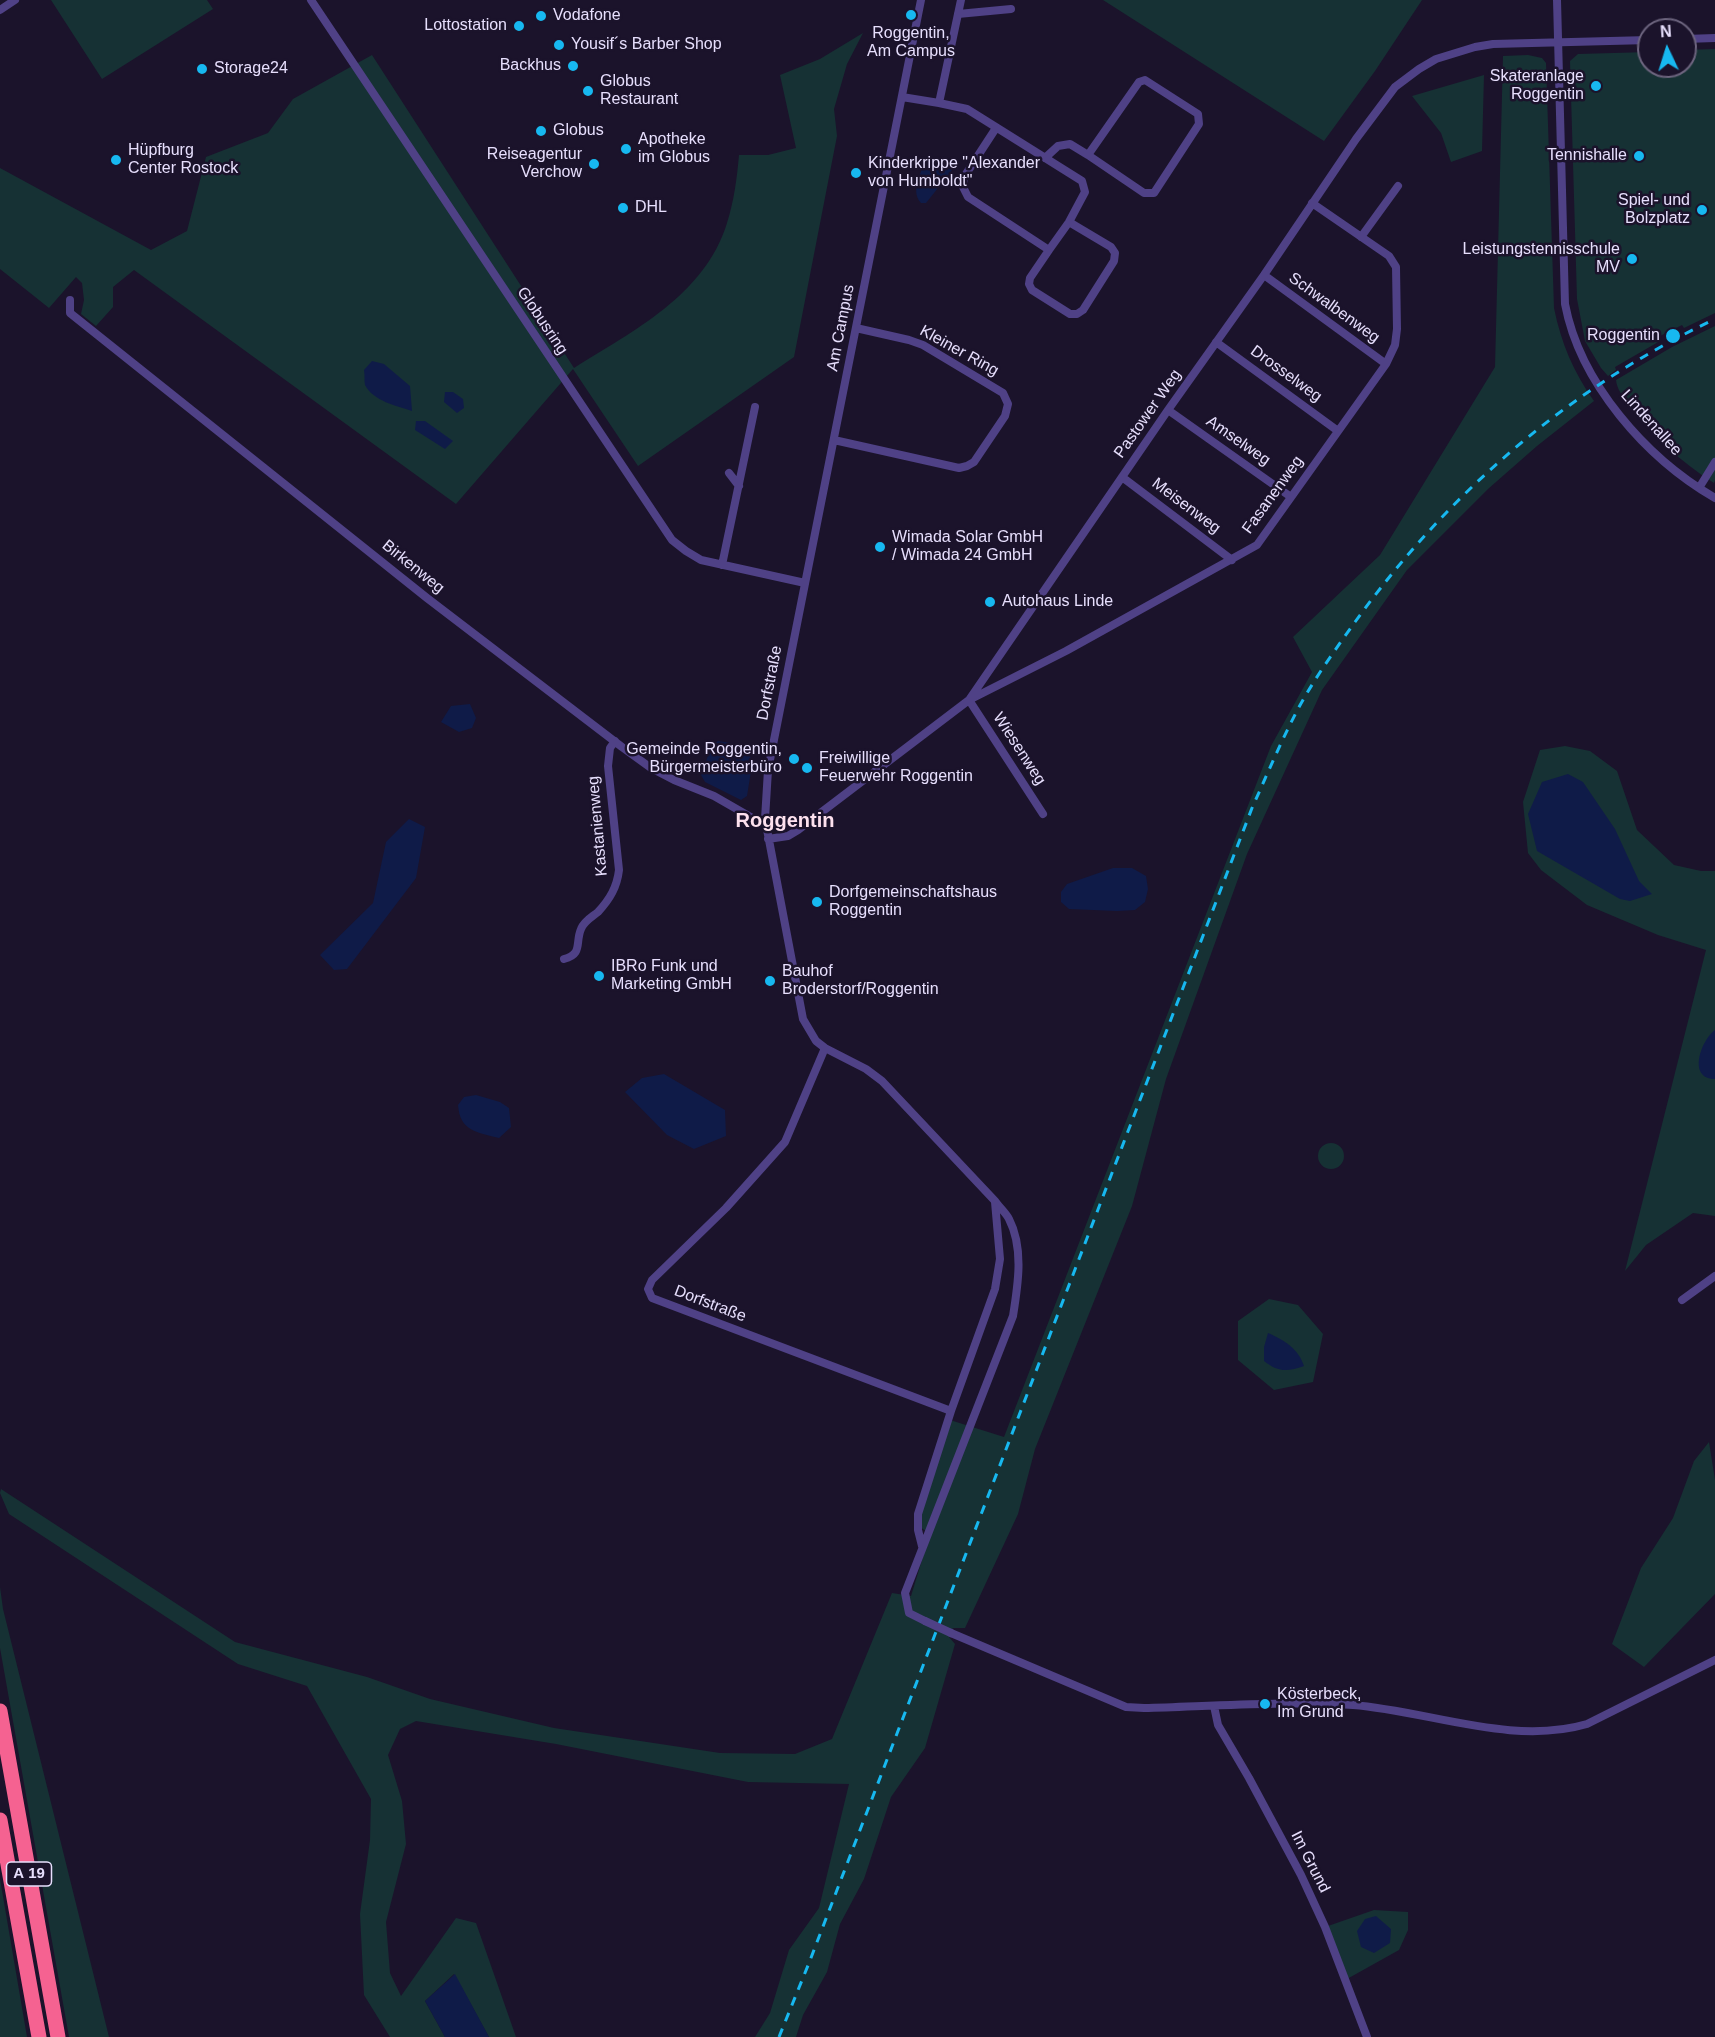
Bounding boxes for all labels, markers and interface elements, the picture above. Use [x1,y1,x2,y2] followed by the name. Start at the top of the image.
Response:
[553,6,621,26] place label: Vodafone
[904,8,918,22] marker: Roggentin, Am Campus
[534,9,548,23] marker: Vodafone
[424,16,507,36] place label: Lottostation
[1637,18,1697,78] north arrow
[512,19,526,33] marker: Lottostation
[1659,23,1672,40] text: N
[867,24,955,62] place label: Roggentin, Am Campus
[571,35,722,55] place label: Yousif´s Barber Shop
[552,38,566,52] marker: Yousif´s Barber Shop
[500,56,561,76] place label: Backhus
[214,59,288,79] place label: Storage24
[566,59,580,73] marker: Backhus
[195,62,209,76] marker: Storage24
[1490,67,1584,105] place label: Skateranlage Roggentin
[600,72,678,110] place label: Globus Restaurant
[1589,79,1603,93] marker: Skateranlage Roggentin
[581,84,595,98] marker: Globus Restaurant
[553,121,604,141] place label: Globus
[534,124,548,138] marker: Globus
[638,130,710,168] place label: Apotheke im Globus
[128,141,238,179] place label: Hüpfburg Center Rostock
[619,142,633,156] marker: Apotheke im Globus
[487,145,582,183] place label: Reiseagentur Verchow
[1547,146,1627,166] place label: Tennishalle
[1632,149,1646,163] marker: Tennishalle
[109,153,123,167] marker: Hüpfburg Center Rostock
[868,154,1040,192] place label: Kinderkrippe "Alexander von Humboldt"
[587,157,601,171] marker: Reiseagentur Verchow
[849,166,863,180] marker: Kinderkrippe "Alexander von Humboldt"
[1618,191,1690,229] place label: Spiel- und Bolzplatz
[635,198,667,218] place label: DHL
[616,201,630,215] marker: DHL
[1695,203,1709,217] marker: Spiel- und Bolzplatz
[1463,240,1620,278] place label: Leistungstennisschule MV
[1625,252,1639,266] marker: Leistungstennisschule MV
[1285,269,1383,347] street label: Schwalbenweg
[823,283,859,373] street label: Am Campus
[512,284,572,358] street label: Globusring
[916,321,1002,381] street label: Kleiner Ring
[1587,326,1660,346] place label: Roggentin
[1664,327,1682,345] marker: Roggentin
[1247,342,1325,406] street label: Drosselweg
[1110,366,1186,462] street label: Pastower Weg
[1616,386,1686,460] street label: Lindenallee
[1202,412,1274,470] street label: Amselweg
[1238,452,1308,538] street label: Fasanenweg
[1148,474,1224,538] street label: Meisenweg
[892,528,1043,566] place label: Wimada Solar GmbH / Wimada 24 GmbH
[378,536,448,598] street label: Birkenweg
[873,540,887,554] marker: Wimada Solar GmbH / Wimada 24 GmbH
[1002,592,1113,612] place label: Autohaus Linde
[983,595,997,609] marker: Autohaus Linde
[753,644,787,722] street label: Dorfstraße
[988,709,1050,789] street label: Wiesenweg
[626,740,782,778] place label: Gemeinde Roggentin, Bürgermeisterbüro
[819,749,973,787] place label: Freiwillige Feuerwehr Roggentin
[787,752,801,766] marker: Gemeinde Roggentin, Bürgermeisterbüro
[800,761,814,775] marker: Freiwillige Feuerwehr Roggentin
[584,775,612,877] street label: Kastanienweg
[736,809,834,833] district label: Roggentin
[829,883,997,921] place label: Dorfgemeinschaftshaus Roggentin
[810,895,824,909] marker: Dorfgemeinschaftshaus Roggentin
[611,957,732,995] place label: IBRo Funk und Marketing GmbH
[782,962,939,1000] place label: Bauhof Broderstorf/Roggentin
[592,969,606,983] marker: IBRo Funk und Marketing GmbH
[763,974,777,988] marker: Bauhof Broderstorf/Roggentin
[671,1281,749,1327] street label: Dorfstraße
[1277,1685,1361,1723] place label: Kösterbeck, Im Grund
[1258,1697,1272,1711] marker: Kösterbeck, Im Grund
[1286,1828,1334,1896] street label: Im Grund
[6,1862,51,1886] road number: A 19

